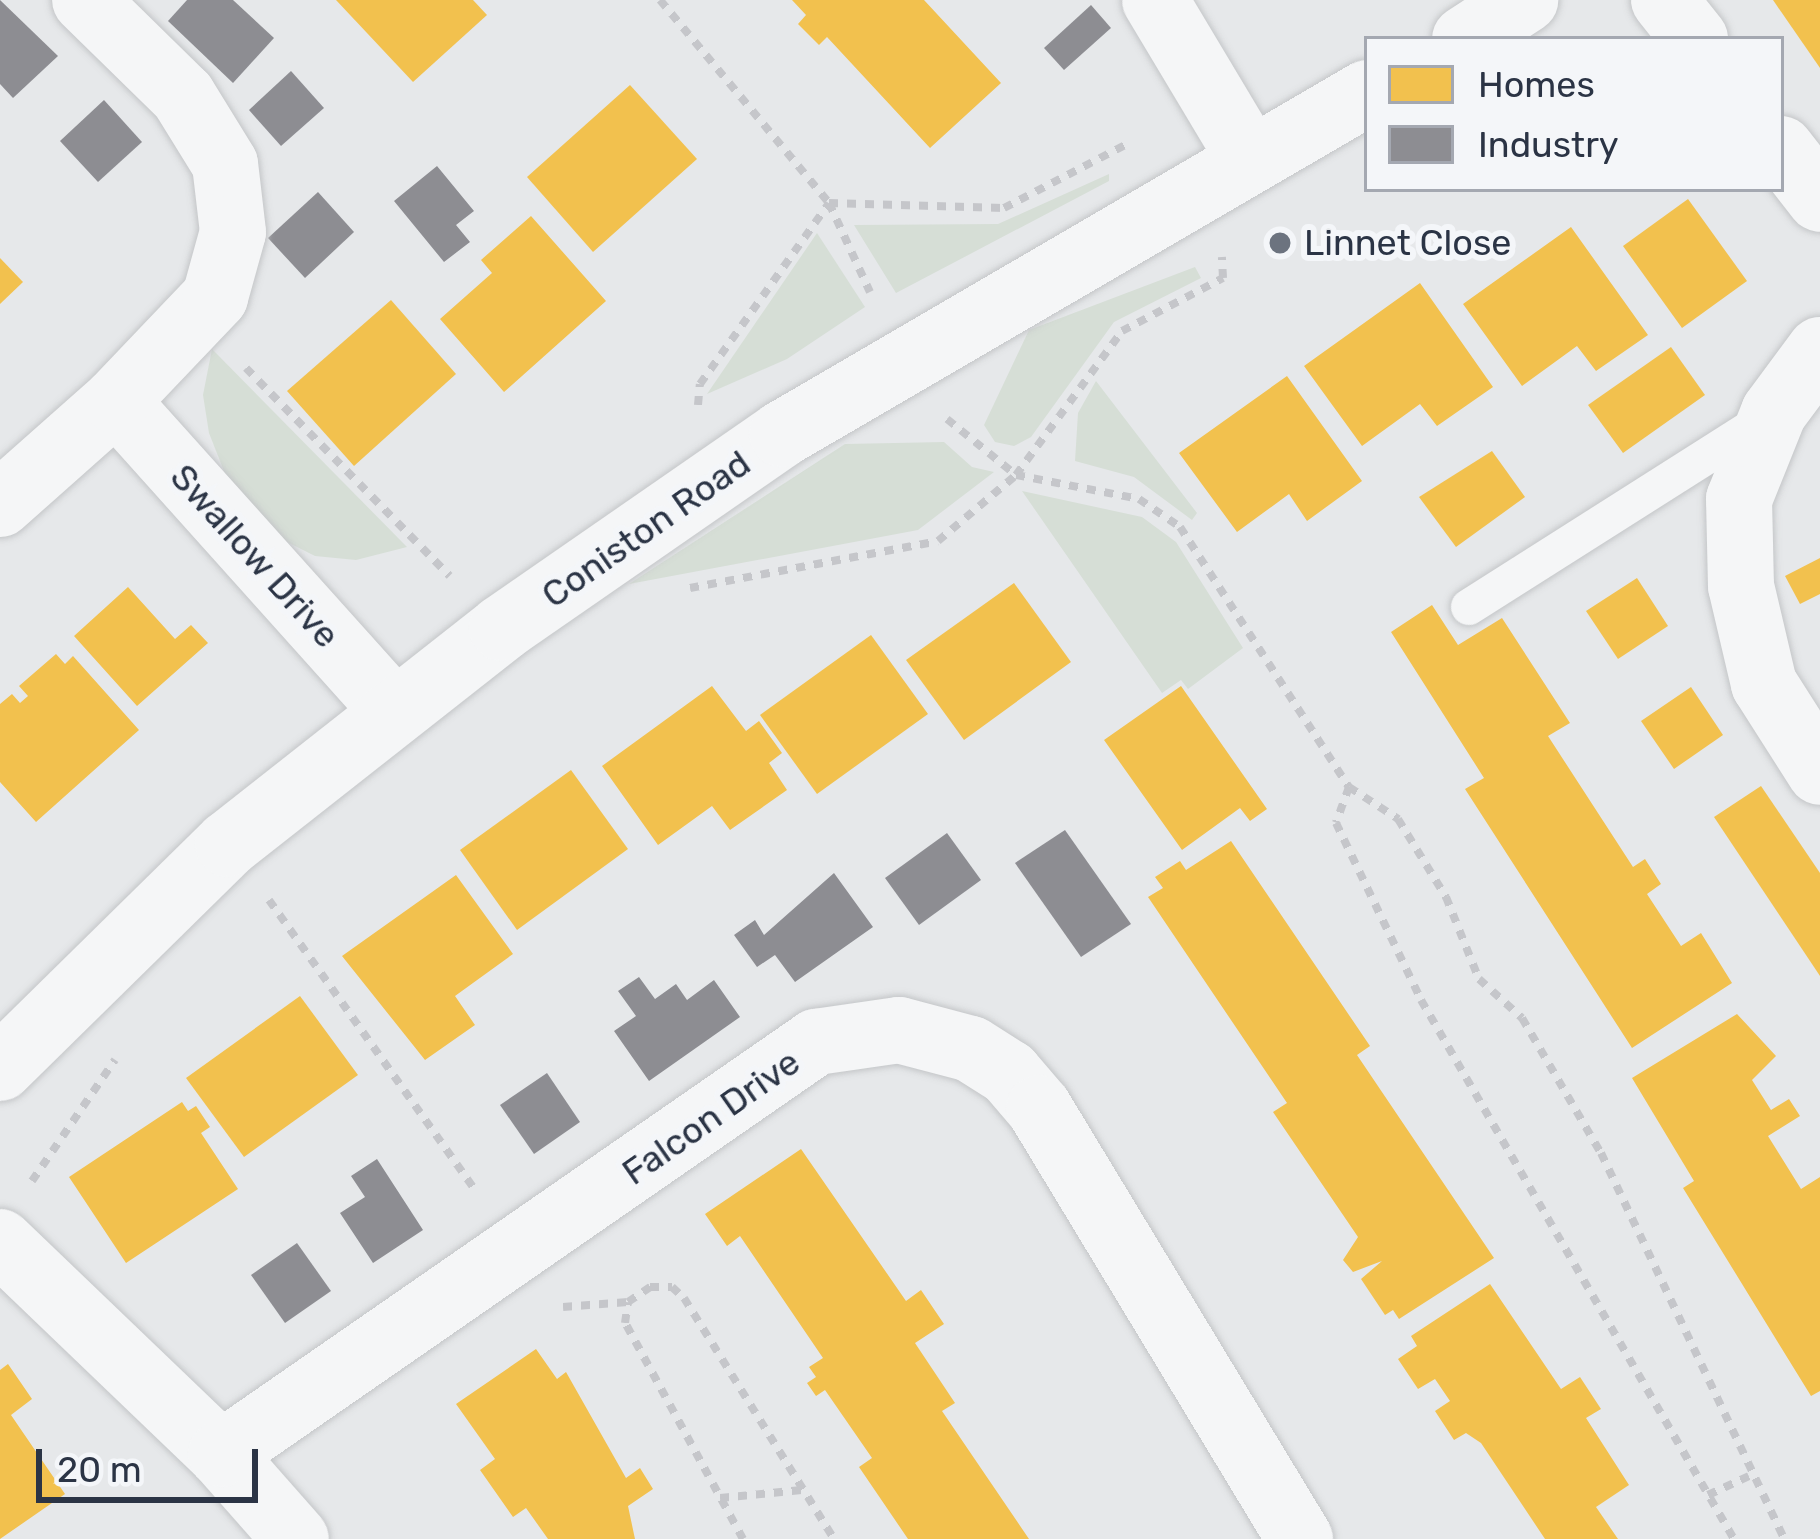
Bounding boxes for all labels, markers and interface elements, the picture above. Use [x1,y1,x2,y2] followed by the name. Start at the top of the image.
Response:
[1364,36,1784,192] legend
[1478,63,1595,106] text: Homes
[1478,123,1619,166] text: Industry
[1304,221,1511,265] place label: Linnet Close
[1267,230,1293,256] marker: Linnet Close
[534,441,758,617] street label: Coniston Road
[161,455,349,657] street label: Swallow Drive
[614,1040,808,1194] street label: Falcon Drive
[42,1425,264,1499] scale bar
[57,1448,142,1491] text: 20 m

